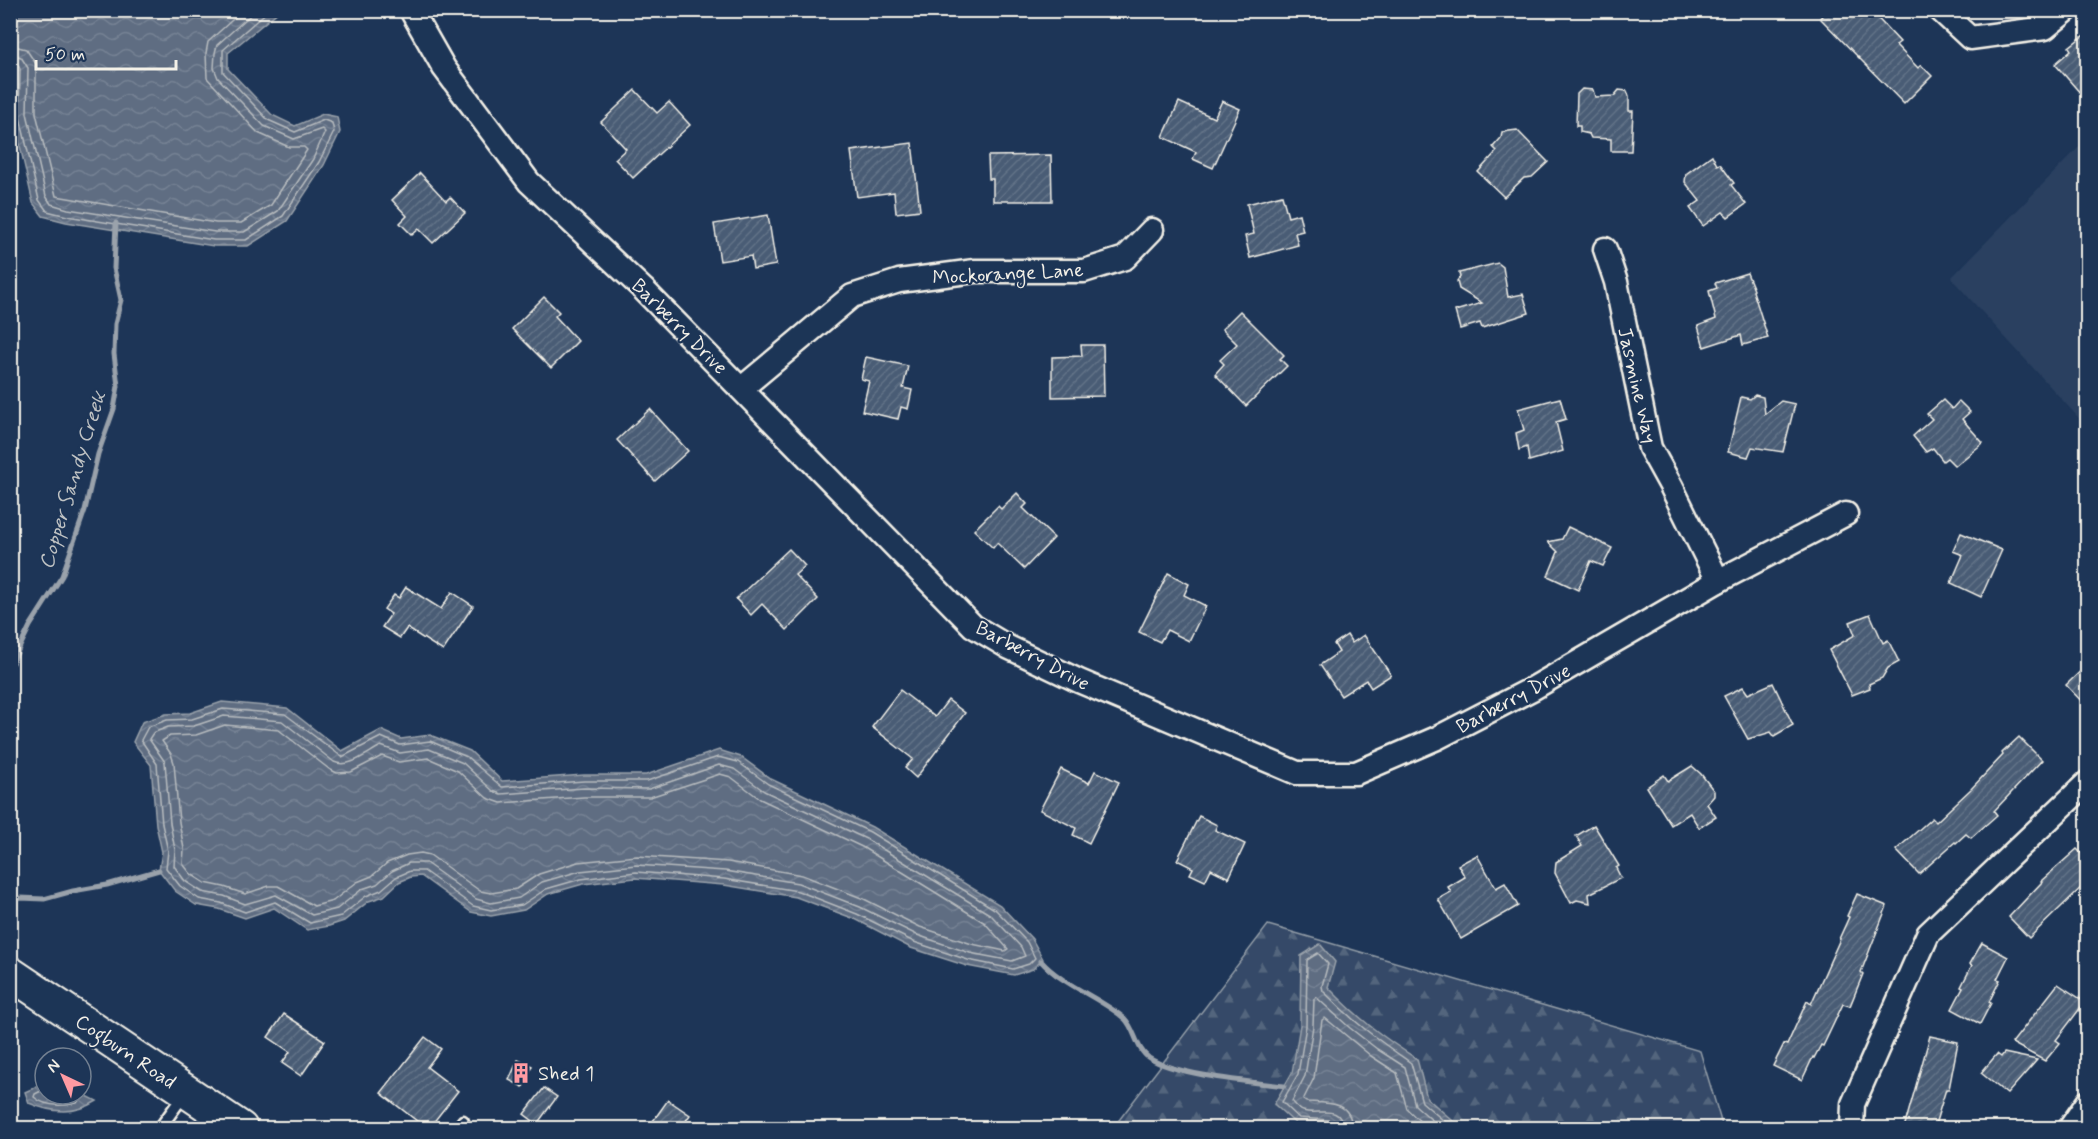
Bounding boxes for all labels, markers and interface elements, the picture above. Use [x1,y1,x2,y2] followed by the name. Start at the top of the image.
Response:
[36,33,176,71] scale bar
[45,43,85,67] text: 50 m
[932,257,1084,293] street label: Mockorange Lane
[625,273,733,381] street label: Barberry Drive
[1610,325,1663,446] street label: Jasmine Way
[33,387,114,573] water label: Copper Sandy Creek
[970,615,1094,698] street label: Barberry Drive
[1452,658,1576,741] street label: Barberry Drive
[68,1009,181,1098] street label: Cogburn Road
[33,1046,93,1106] north arrow
[42,1055,65,1078] text: N
[509,1061,533,1085] building icon: Shed 1
[538,1061,594,1088] place label: Shed 1

